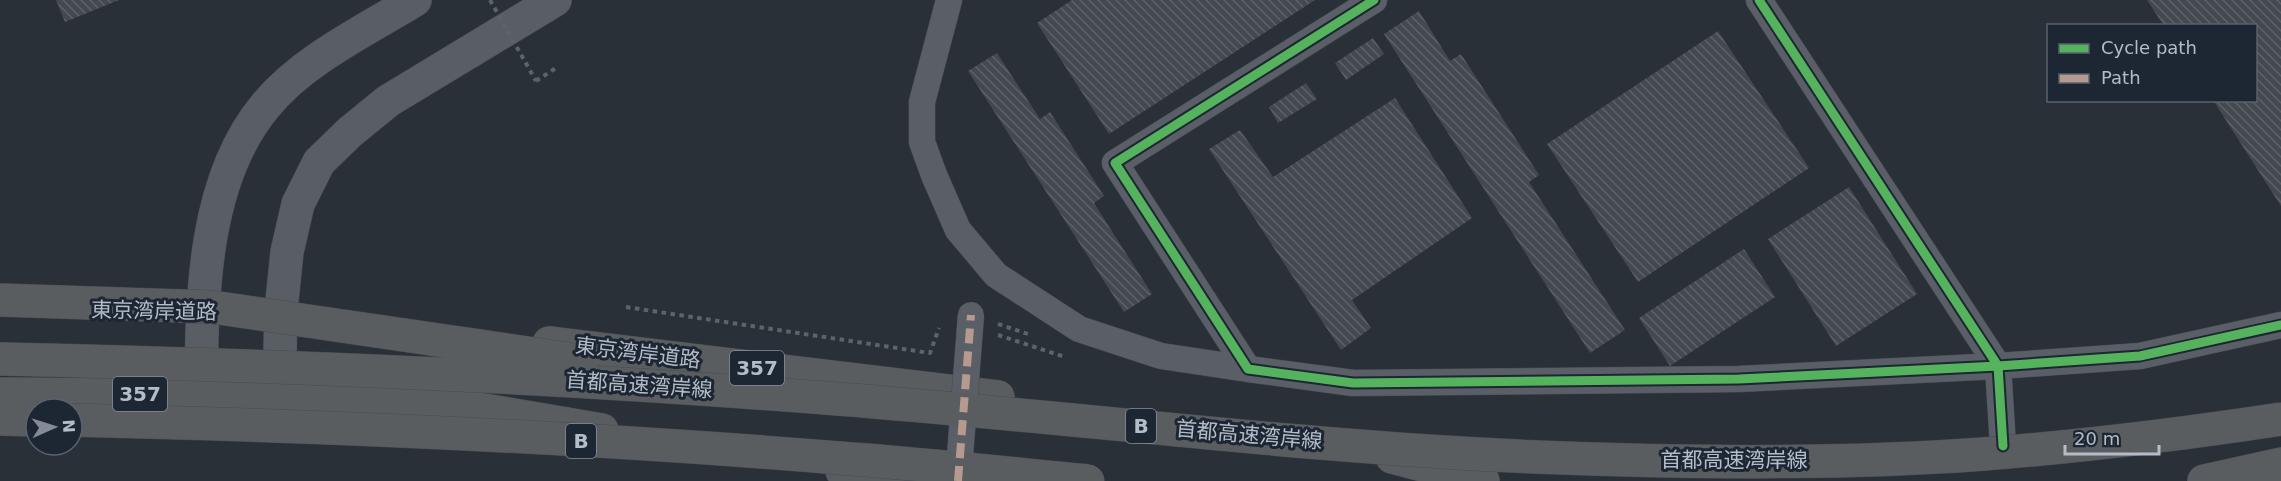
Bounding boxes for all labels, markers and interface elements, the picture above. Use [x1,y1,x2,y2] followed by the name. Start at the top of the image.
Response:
[2047,24,2257,102] legend
[2101,37,2197,58] text: Cycle path
[2101,67,2141,88] text: Path
[91,298,217,324] street label: 東京湾岸道路
[574,333,702,373] street label: 東京湾岸道路
[730,351,784,385] road number: 357
[565,368,713,402] street label: 首都高速湾岸線
[113,377,167,411] road number: 357
[24,397,84,457] north arrow
[1126,409,1156,443] road number: B
[1175,417,1323,453] street label: 首都高速湾岸線
[2065,418,2160,456] scale bar
[59,419,78,433] text: N
[566,424,596,458] road number: B
[2074,428,2120,449] text: 20 m
[1661,448,1808,472] street label: 首都高速湾岸線

